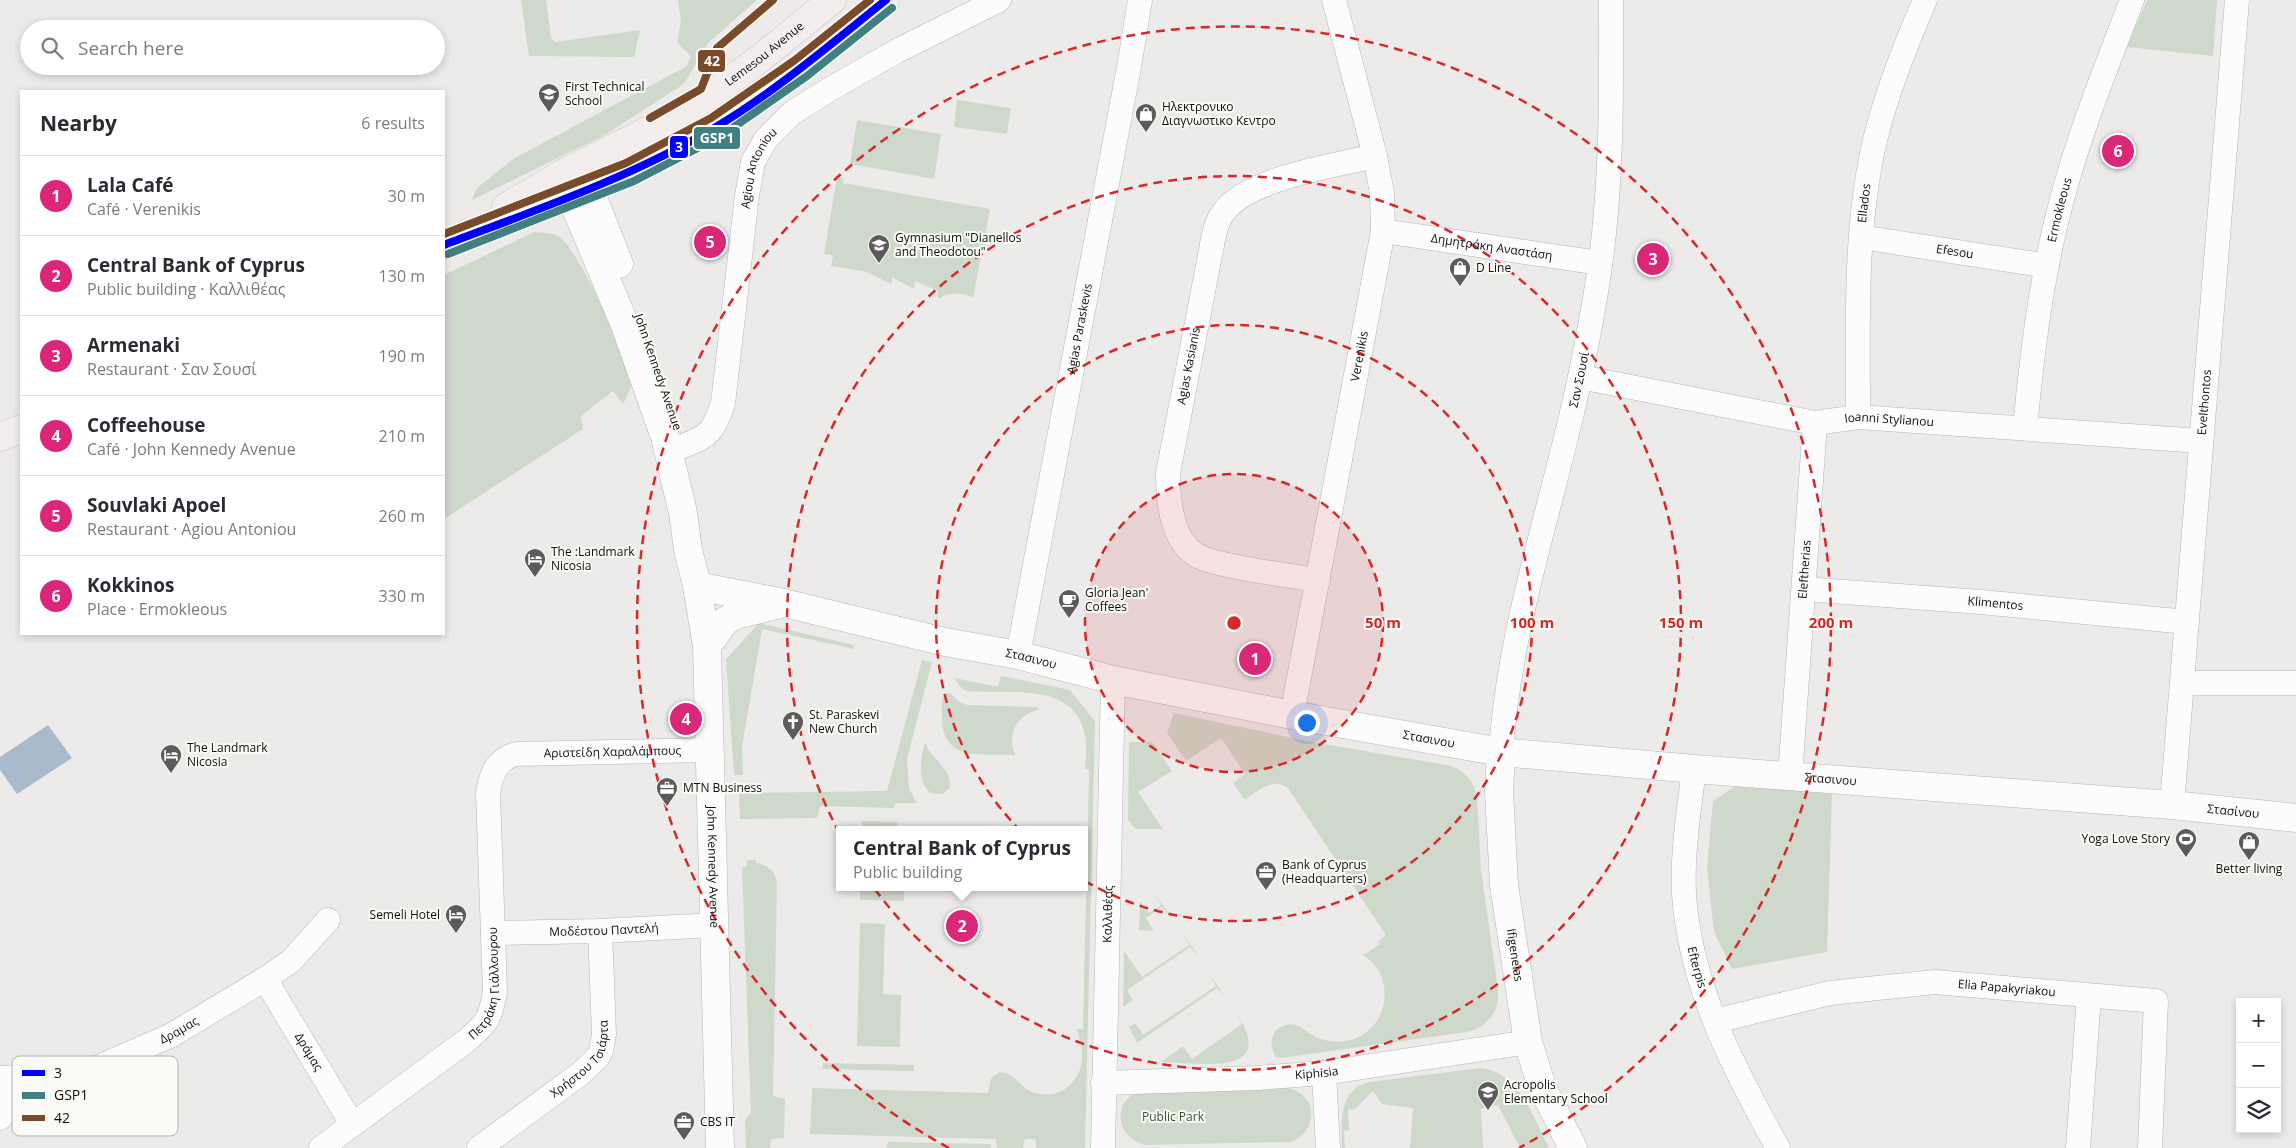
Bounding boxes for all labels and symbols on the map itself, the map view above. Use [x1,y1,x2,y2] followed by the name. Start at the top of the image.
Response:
[721,17,807,90] street label: Lemesou Avenue
[697,49,726,73] line badge: 42
[704,51,720,70] text: 42
[565,78,645,109] place label: First Technical School
[537,82,561,113] school or university icon: First Technical School
[1162,98,1276,129] place label: Ηλεκτρονικο Διαγνωστικο Κεντρο
[1134,102,1158,133] shop icon: Ηλεκτρονικο Διαγνωστικο Κεντρο
[737,124,781,210] street label: Agiou Antoniou
[693,126,741,150] line badge: GSP1
[700,128,734,147] text: GSP1
[2102,132,2134,170] pin: 6
[669,135,689,159] line badge: 3
[675,137,683,156] text: 3
[2043,175,2076,244] street label: Ermokleous
[1853,182,1875,224] street label: Ellados
[694,223,726,261] pin: 5
[895,229,1022,260] place label: Gymnasium "Dianellos and Theodotou"
[1430,229,1554,264] street label: Δημητράκη Αναστάση
[867,233,891,264] school or university icon: Gymnasium "Dianellos and Theodotou"
[1637,240,1669,278] pin: 3
[1935,240,1975,262] street label: Efesou
[1448,256,1472,287] shop icon: D Line
[1476,259,1511,276] place label: D Line
[1062,282,1096,375] street label: Agias Paraskevis
[630,310,686,433] street label: John Kennedy Avenue
[1172,326,1204,406] street label: Agias Kasianis
[1346,329,1372,383] street label: Verenikis
[1565,350,1593,409] street label: Σαν Σουσί
[2193,368,2215,436] street label: Evelthontos
[1843,408,1934,430] street label: Ioanni Stylianou
[1794,539,1815,600] street label: Eleftherias
[551,543,635,574] place label: The :Landmark Nicosia
[523,547,547,578] hotel icon: The :Landmark Nicosia
[1085,584,1148,615] place label: Gloria Jean' Coffees
[1057,588,1081,619] cafe icon: Gloria Jean' Coffees
[1967,592,2024,614] street label: Klimentos
[1365,612,1401,632] text: 50 m
[1510,612,1554,632] text: 100 m
[1659,612,1703,632] text: 150 m
[1809,612,1853,632] text: 200 m
[1225,614,1243,632] centre of rings
[1239,640,1271,678] pin: 1
[1004,644,1059,673] street label: Στασινου
[670,700,702,738] pin: 4
[809,706,879,737] place label: St. Paraskevi New Church
[781,710,805,741] church icon: St. Paraskevi New Church
[1294,710,1320,736] your location
[1402,726,1456,752] street label: Στασινου
[187,739,268,770] place label: The Landmark Nicosia
[543,742,682,761] street label: Αριστείδη Χαραλάμπους
[159,743,183,774] hotel icon: The Landmark Nicosia
[1804,768,1857,789] street label: Στασινου
[655,776,679,807] office icon: MTN Business
[683,779,762,796] place label: MTN Business
[2206,800,2260,822] street label: Στασίνου
[703,805,723,928] street label: John Kennedy Avenue
[2174,827,2198,858] sports icon: Yoga Love Story
[2081,830,2171,847] place label: Yoga Love Story
[2237,830,2261,861] shop icon: Better living
[1282,856,1367,887] place label: Bank of Cyprus (Headquarters)
[1254,860,1278,891] office icon: Bank of Cyprus (Headquarters)
[2216,860,2283,877] place label: Better living
[1098,885,1117,943] street label: Καλλιθέας
[444,903,468,934] hotel icon: Semeli Hotel
[370,906,440,923] place label: Semeli Hotel
[946,907,978,945] pin: 2
[549,919,659,940] street label: Μοδέστου Παντελή
[464,927,503,1043] street label: Πετράκη Γιάλλουρου
[1503,927,1528,983] street label: Ifigeneias
[1684,945,1711,990] street label: Efterpis
[1957,975,2057,1000] street label: Elia Papakyriakou
[157,1012,201,1047] street label: Δραμας
[546,1019,612,1101] street label: Χρήστου Τσιάρτα
[291,1029,327,1074] street label: Δράμας
[12,1056,178,1136] legend
[1294,1062,1340,1083] street label: Kiphisia
[54,1063,62,1082] text: 3
[1504,1076,1608,1107] place label: Acropolis Elementary School
[1476,1080,1500,1111] school or university icon: Acropolis Elementary School
[54,1085,88,1104] text: GSP1
[54,1108,70,1127] text: 42
[1142,1108,1205,1125] park label: Public Park
[672,1110,696,1141] office icon: CBS IT
[700,1113,735,1130] place label: CBS IT

